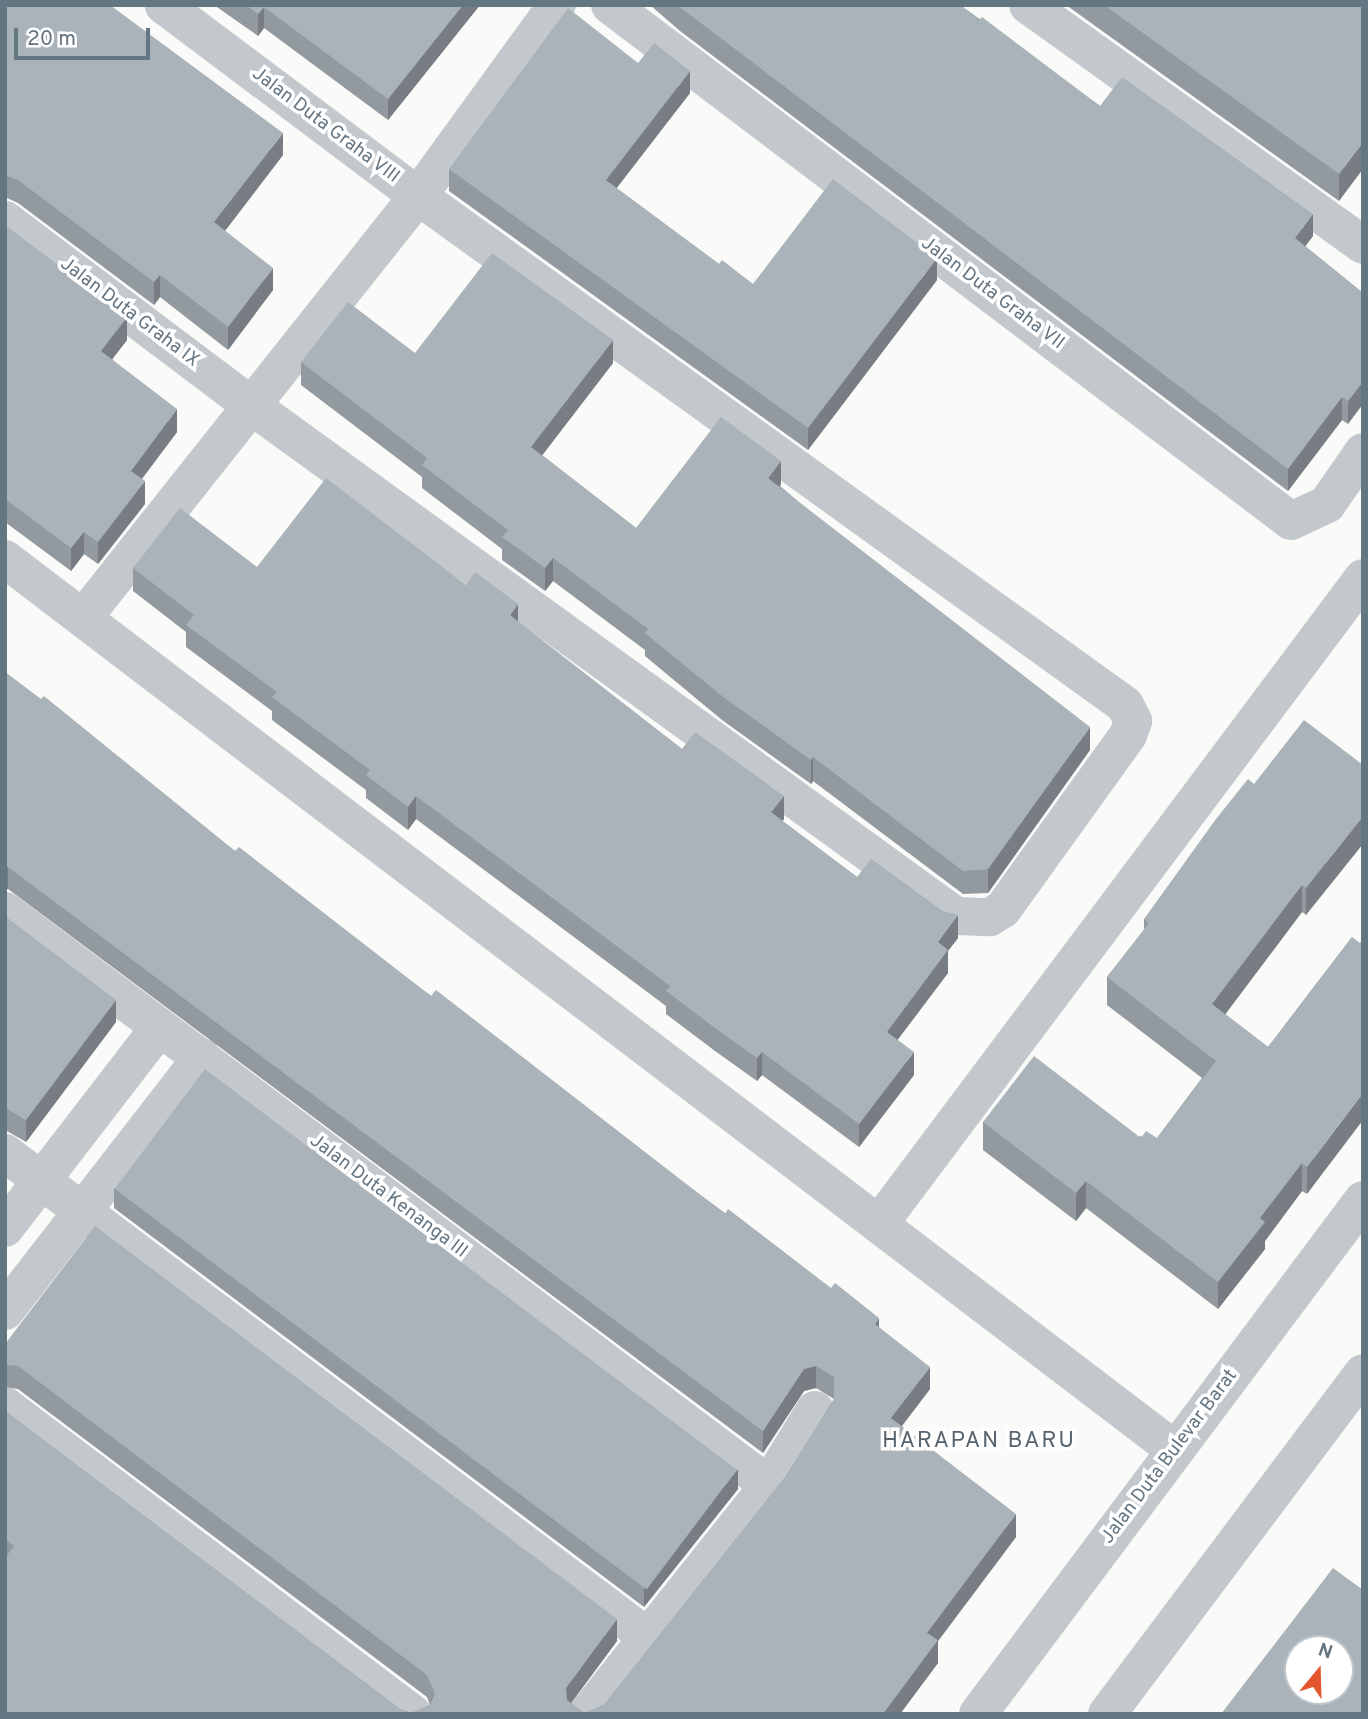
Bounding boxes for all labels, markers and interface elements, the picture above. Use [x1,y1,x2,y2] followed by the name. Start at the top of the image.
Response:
[18,14,154,58] scale bar
[27,26,76,53] text: 20 m
[246,63,404,189] street label: Jalan Duta Graha VIII
[916,232,1068,356] street label: Jalan Duta Graha VII
[55,253,203,373] street label: Jalan Duta Graha IX
[305,1130,471,1264] street label: Jalan Duta Kenanga III
[1097,1365,1243,1549] street label: Jalan Duta Bulevar Barat
[883,1428,1075,1456] district label: HARAPAN BARU
[1284,1635,1354,1705] north arrow
[1315,1638,1336,1666] text: N

